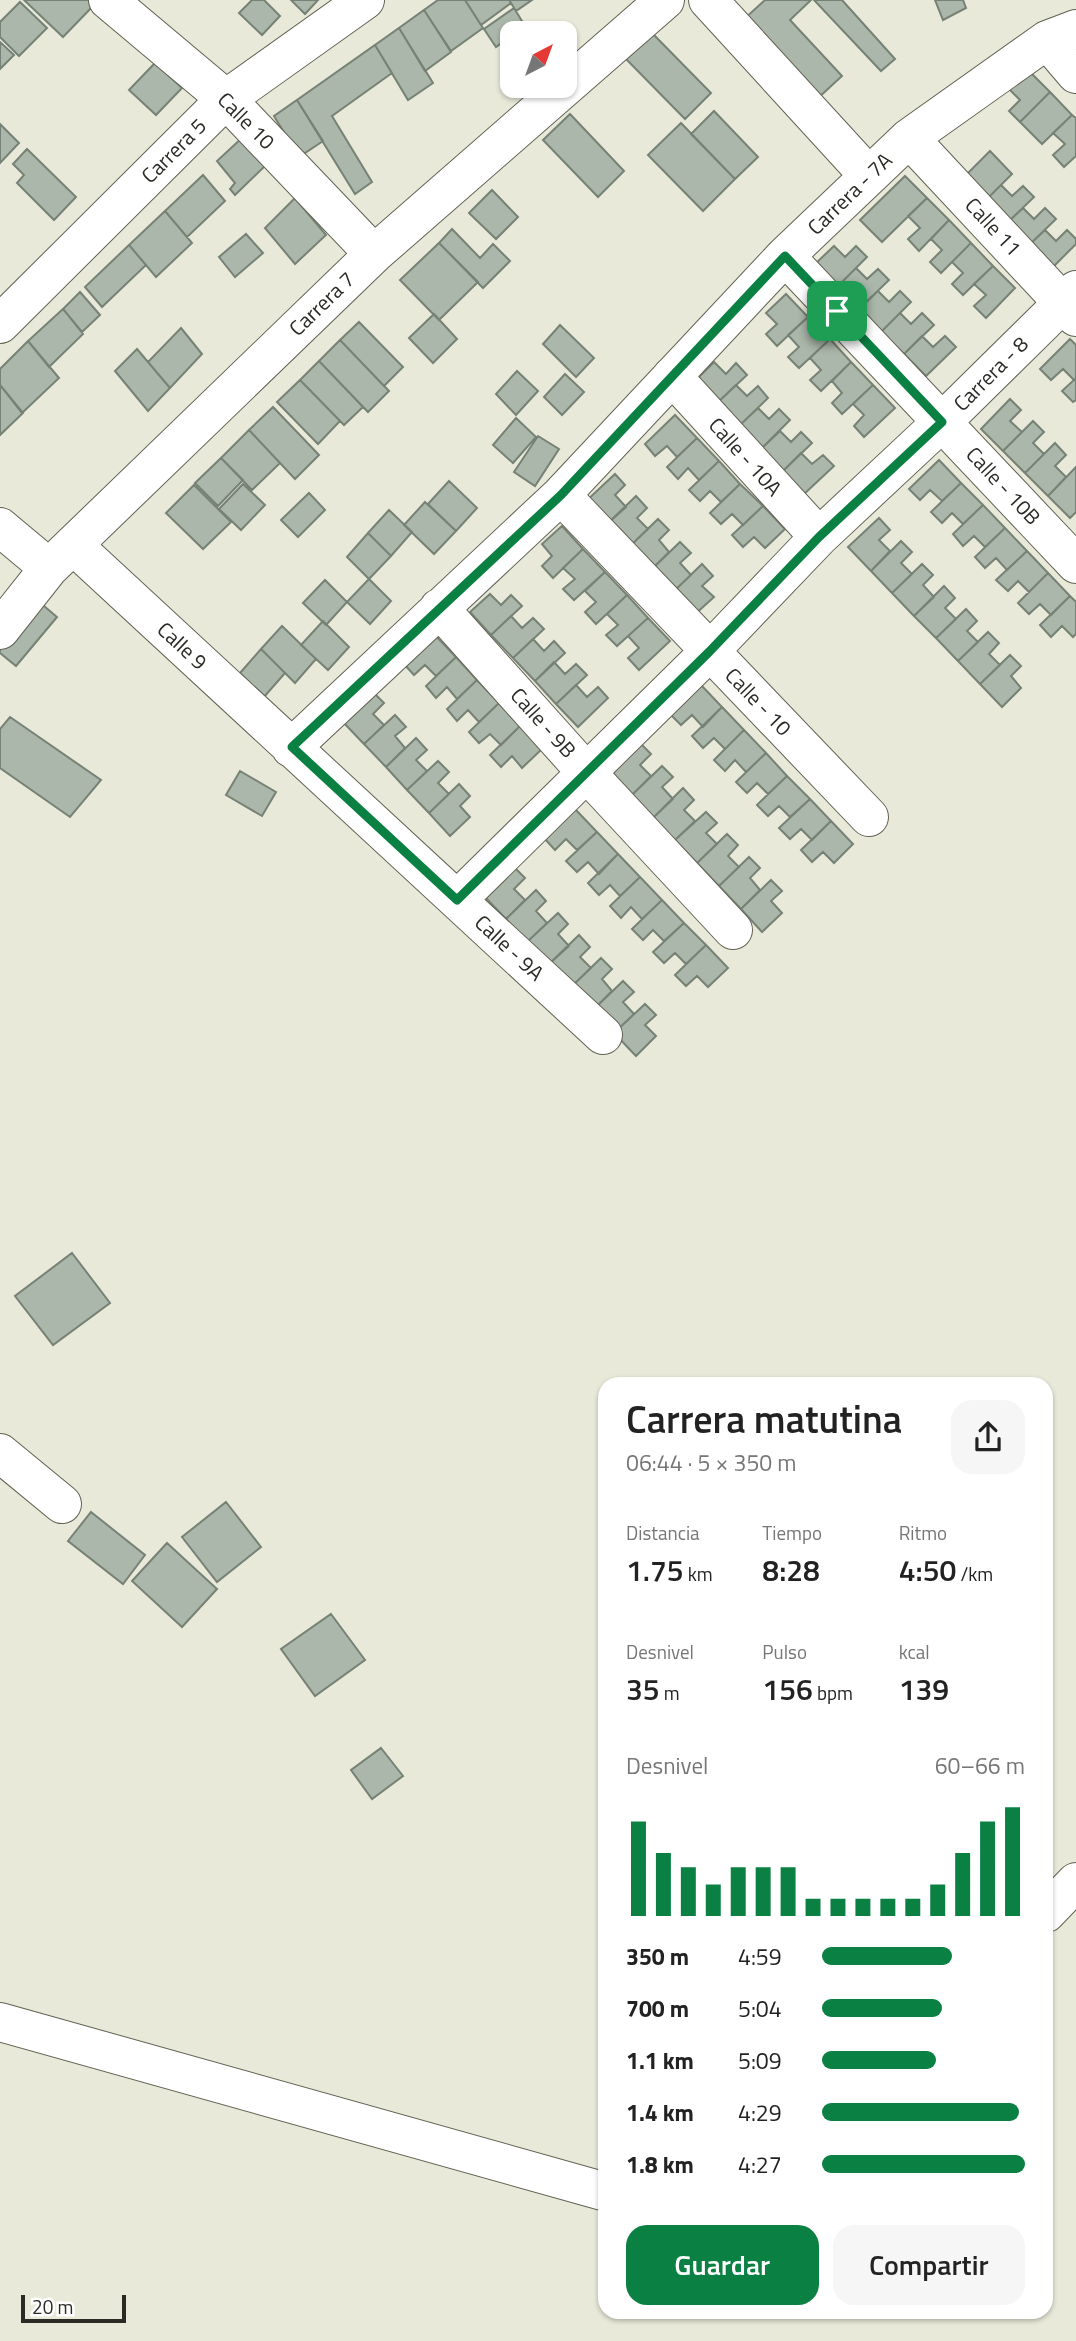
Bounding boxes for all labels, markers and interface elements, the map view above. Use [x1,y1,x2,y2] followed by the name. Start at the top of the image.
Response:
[500,21,578,98] north arrow
[500,21,577,98] map controls
[211,84,283,156] street label: Calle 10
[133,110,213,190] street label: Carrera 5
[800,144,899,242] street label: Carrera - 7A
[958,190,1029,263] street label: Calle 11
[281,264,362,343] street label: Carrera 7
[807,281,867,341] pin
[818,292,856,330] icon: arrive
[945,328,1035,418] street label: Carrera - 8
[701,410,790,503] street label: Calle - 10A
[959,439,1049,532] street label: Calle - 10B
[150,614,215,677] street label: Calle 9
[718,660,799,743] street label: Calle - 10
[503,680,584,765] street label: Calle - 9B
[468,907,552,988] street label: Calle - 9A
[626,1390,902,1448] text: Carrera matutina
[951,1400,1025,1474] button: share
[626,1445,796,1480] text: 06:44 · 5 × 350 m
[626,1518,700,1547] text: Distancia
[762,1518,822,1547] text: Tiempo
[899,1518,947,1547] text: Ritmo
[626,1547,684,1593] text: 1.75
[762,1547,820,1593] text: 8:28
[899,1547,956,1593] text: 4:50
[684,1559,713,1588] text: km
[956,1559,993,1588] text: /km
[626,1637,694,1666] text: Desnivel
[762,1637,807,1666] text: Pulso
[899,1637,930,1666] text: kcal
[626,1666,660,1712] text: 35
[762,1666,813,1712] text: 156
[899,1666,949,1712] text: 139
[660,1678,680,1707] text: m
[813,1678,853,1707] text: bpm
[626,1748,708,1783] text: Desnivel
[935,1748,1025,1783] text: 60–66 m
[626,1939,689,1974] text: 350 m
[738,1939,782,1974] text: 4:59
[626,1991,689,2026] text: 700 m
[738,1991,782,2026] text: 5:04
[626,2043,694,2078] text: 1.1 km
[738,2043,782,2078] text: 5:09
[626,2095,694,2130] text: 1.4 km
[738,2095,782,2130] text: 4:29
[626,2147,694,2182] text: 1.8 km
[738,2147,782,2182] text: 4:27
[626,2225,819,2305] button: Guardar
[833,2225,1025,2305] button: Compartir
[21,2292,126,2324] scale bar
[32,2292,73,2321] text: 20 m

